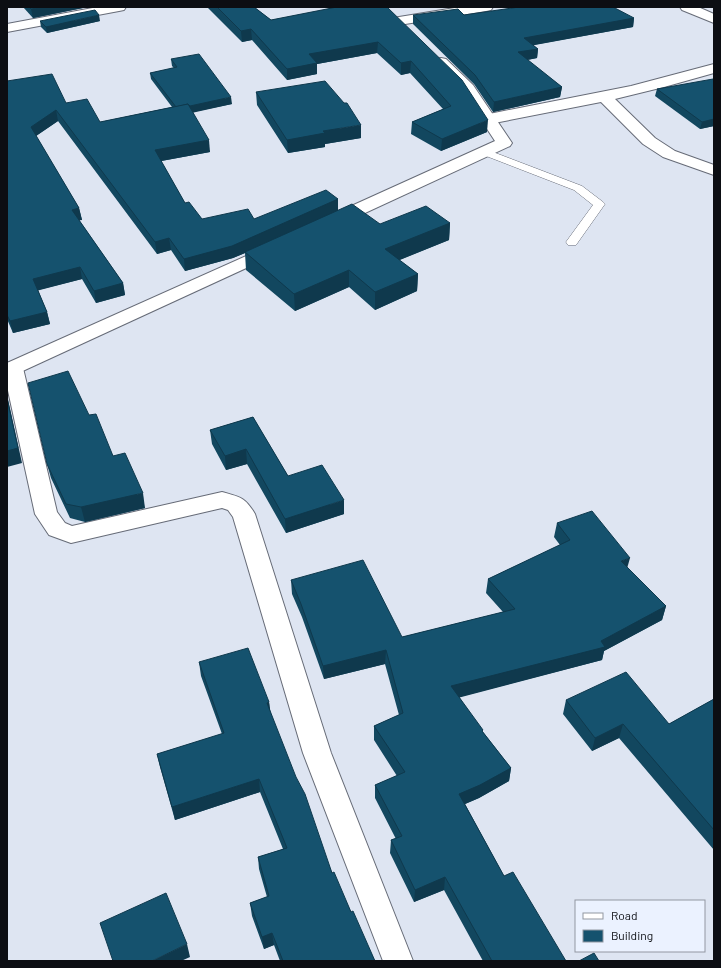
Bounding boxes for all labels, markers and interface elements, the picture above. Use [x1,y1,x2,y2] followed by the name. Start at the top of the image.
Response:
[575,900,705,952] legend
[611,908,638,922] text: Road
[611,928,653,942] text: Building

